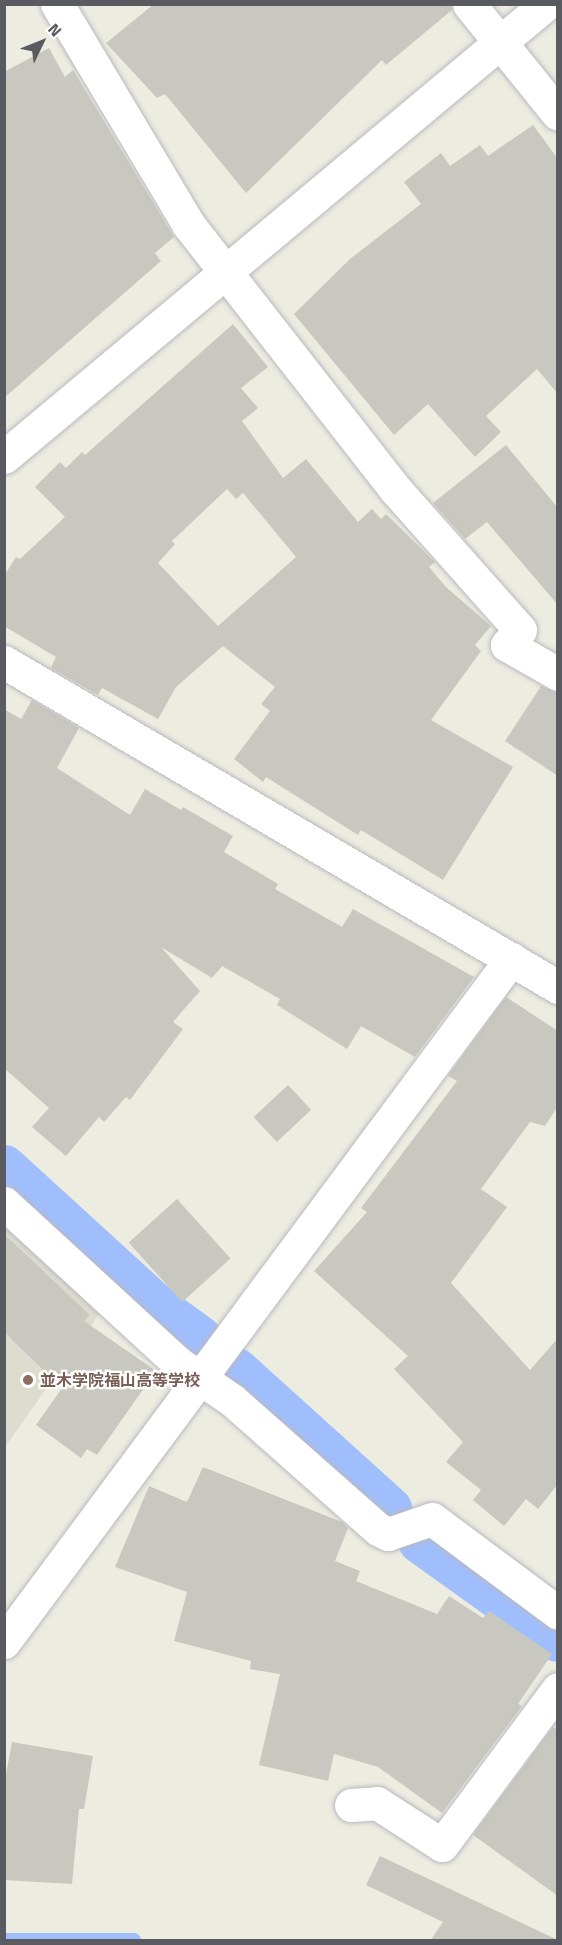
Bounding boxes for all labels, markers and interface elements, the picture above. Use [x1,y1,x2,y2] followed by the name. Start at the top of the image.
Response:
[12,12,72,72] north arrow
[43,17,68,42] text: N
[40,1370,200,1390] place label: 並木学院福山高等学校
[21,1373,35,1387] marker: 並木学院福山高等学校

